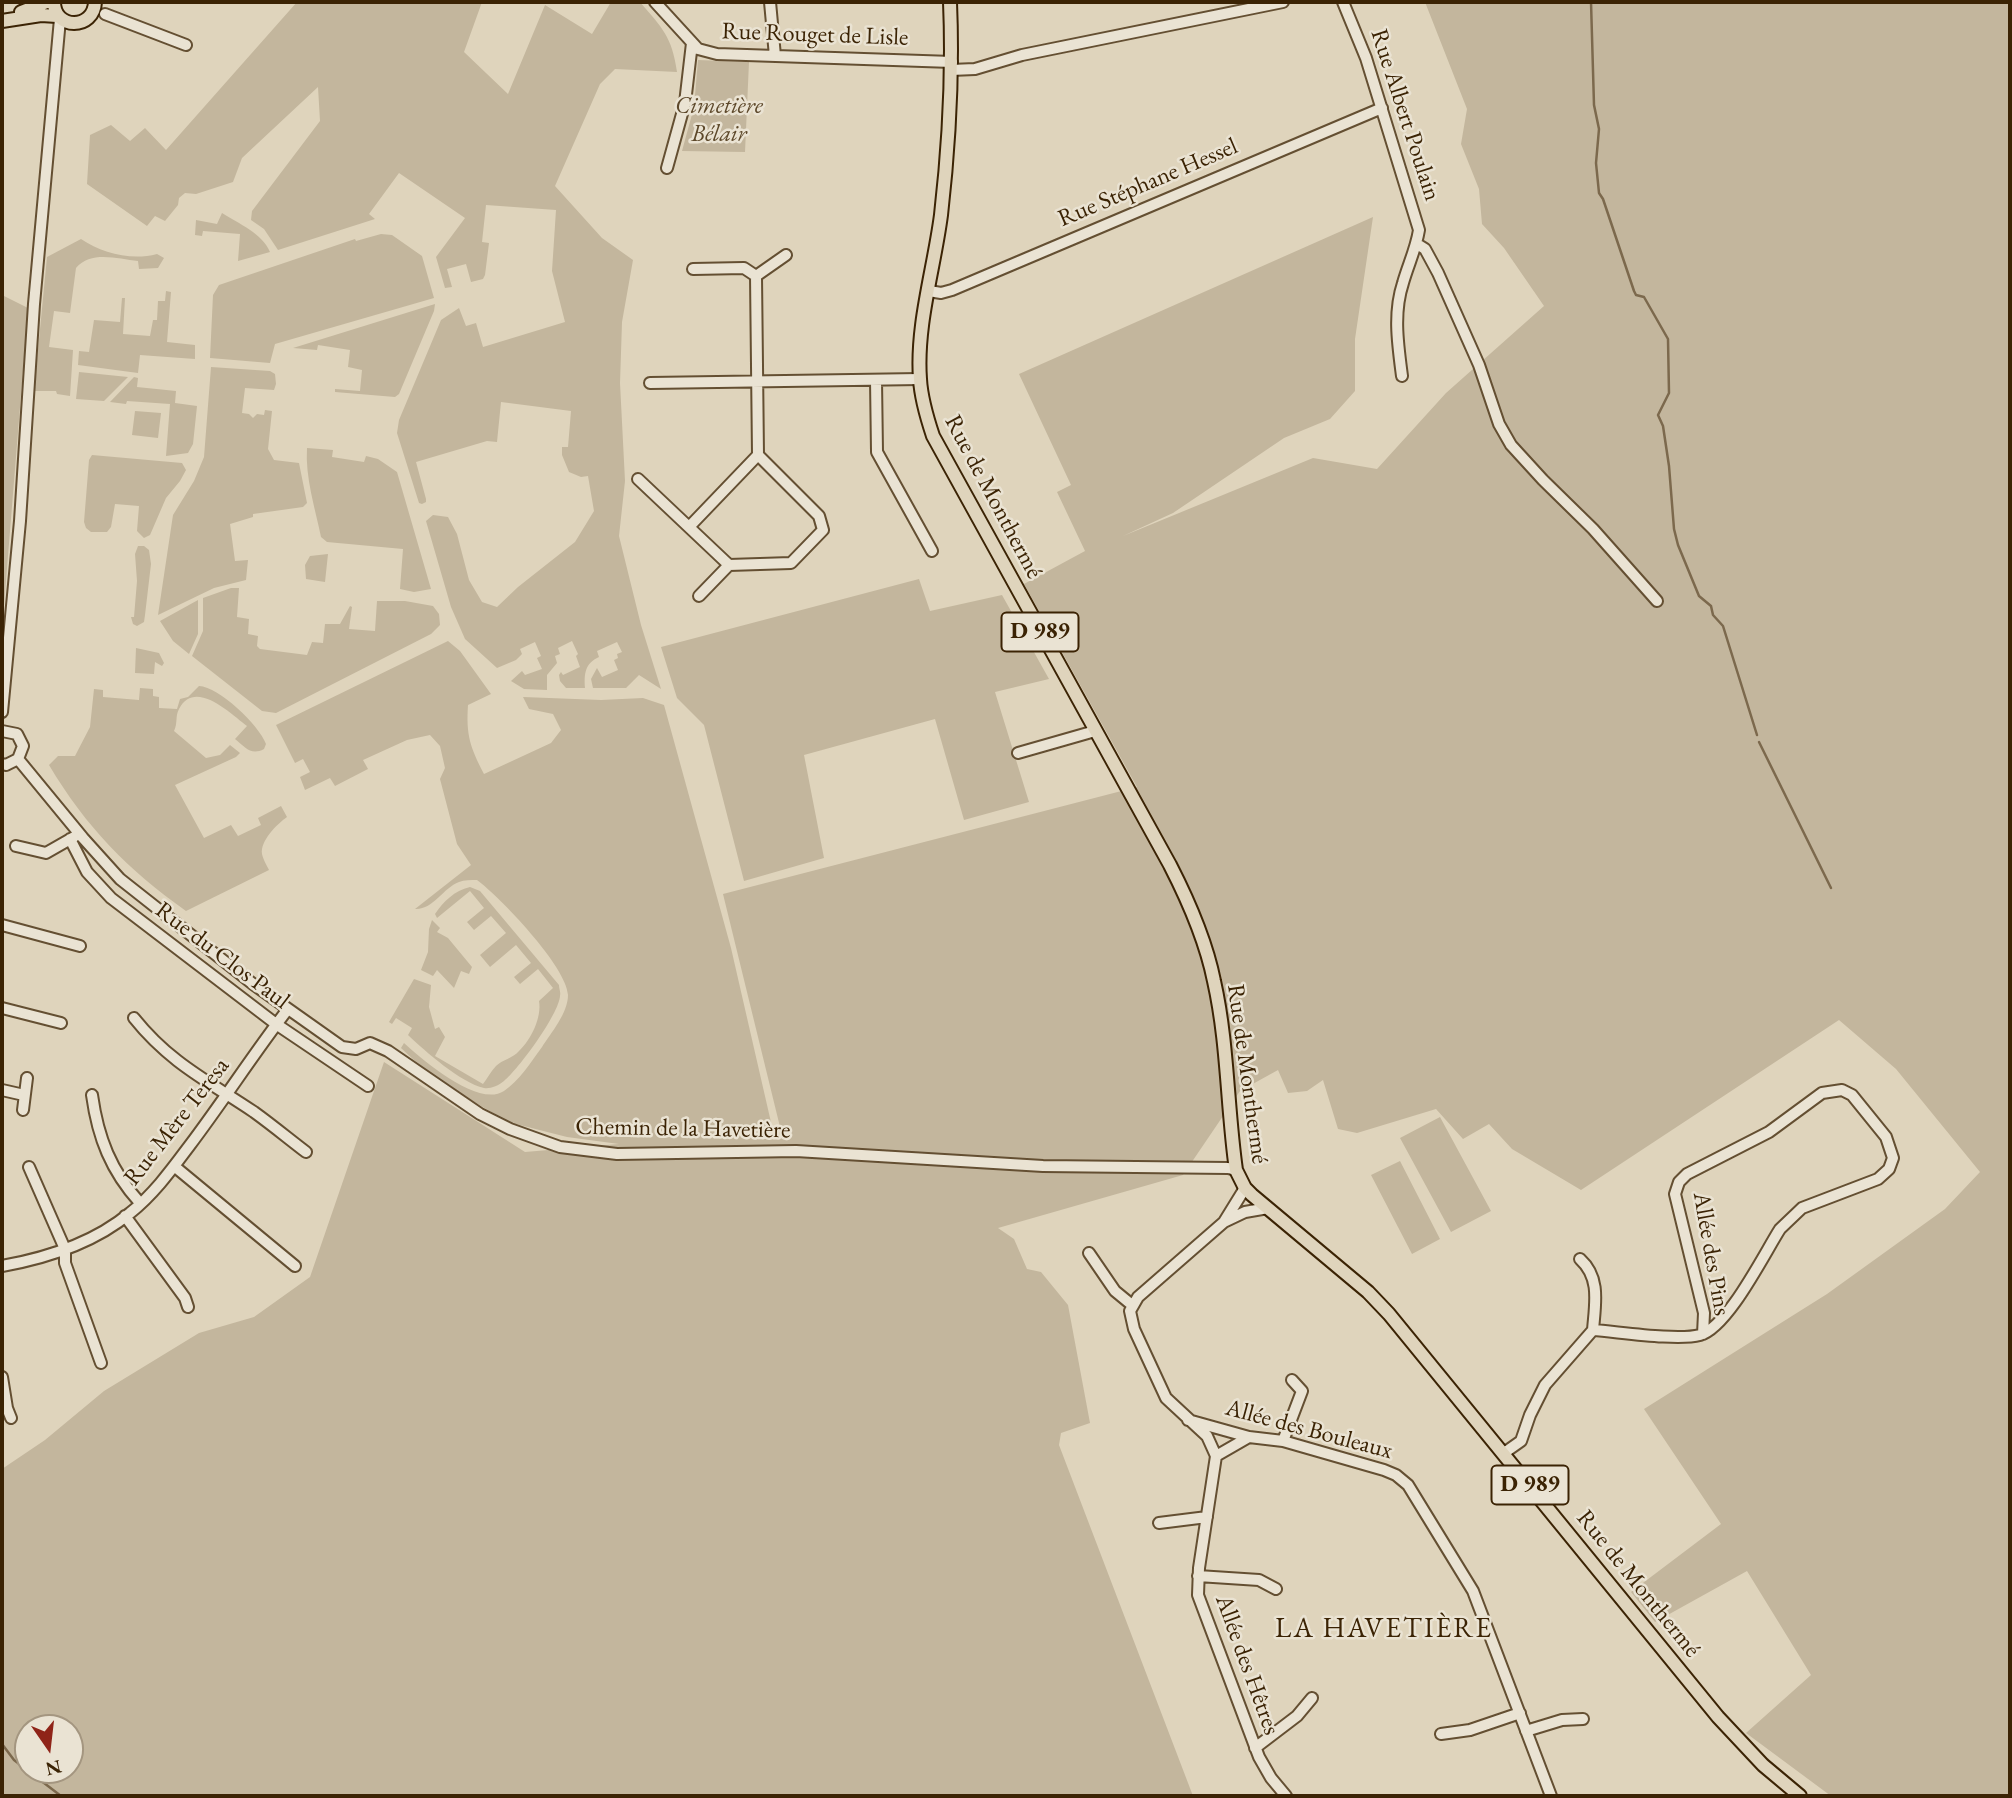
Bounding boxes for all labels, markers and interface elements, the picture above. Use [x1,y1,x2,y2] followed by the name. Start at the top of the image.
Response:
[721,17,909,53] street label: Rue Rouget de Lisle
[1364,26,1446,204] street label: Rue Albert Poulain
[675,92,763,148] park label: Cimetière Bélair
[1054,132,1242,234] street label: Rue Stéphane Hessel
[938,410,1048,584] street label: Rue de Monthermé
[1002,612,1078,652] road number: D 989
[149,896,295,1016] street label: Rue du Clos Paul
[1220,982,1274,1166] street label: Rue de Monthermé
[118,1052,236,1192] street label: Rue Mère Teresa
[575,1113,791,1145] street label: Chemin de la Havetière
[1686,1190,1736,1318] street label: Allée des Pins
[1222,1394,1396,1466] street label: Allée des Bouleaux
[1492,1466,1568,1504] road number: D 989
[1570,1505,1706,1663] street label: Rue de Monthermé
[1208,1591,1286,1739] street label: Allée des Hêtres
[1277,1612,1491,1646] district label: LA HAVETIÈRE
[14,1714,84,1784] north arrow
[43,1754,64,1782] text: N

